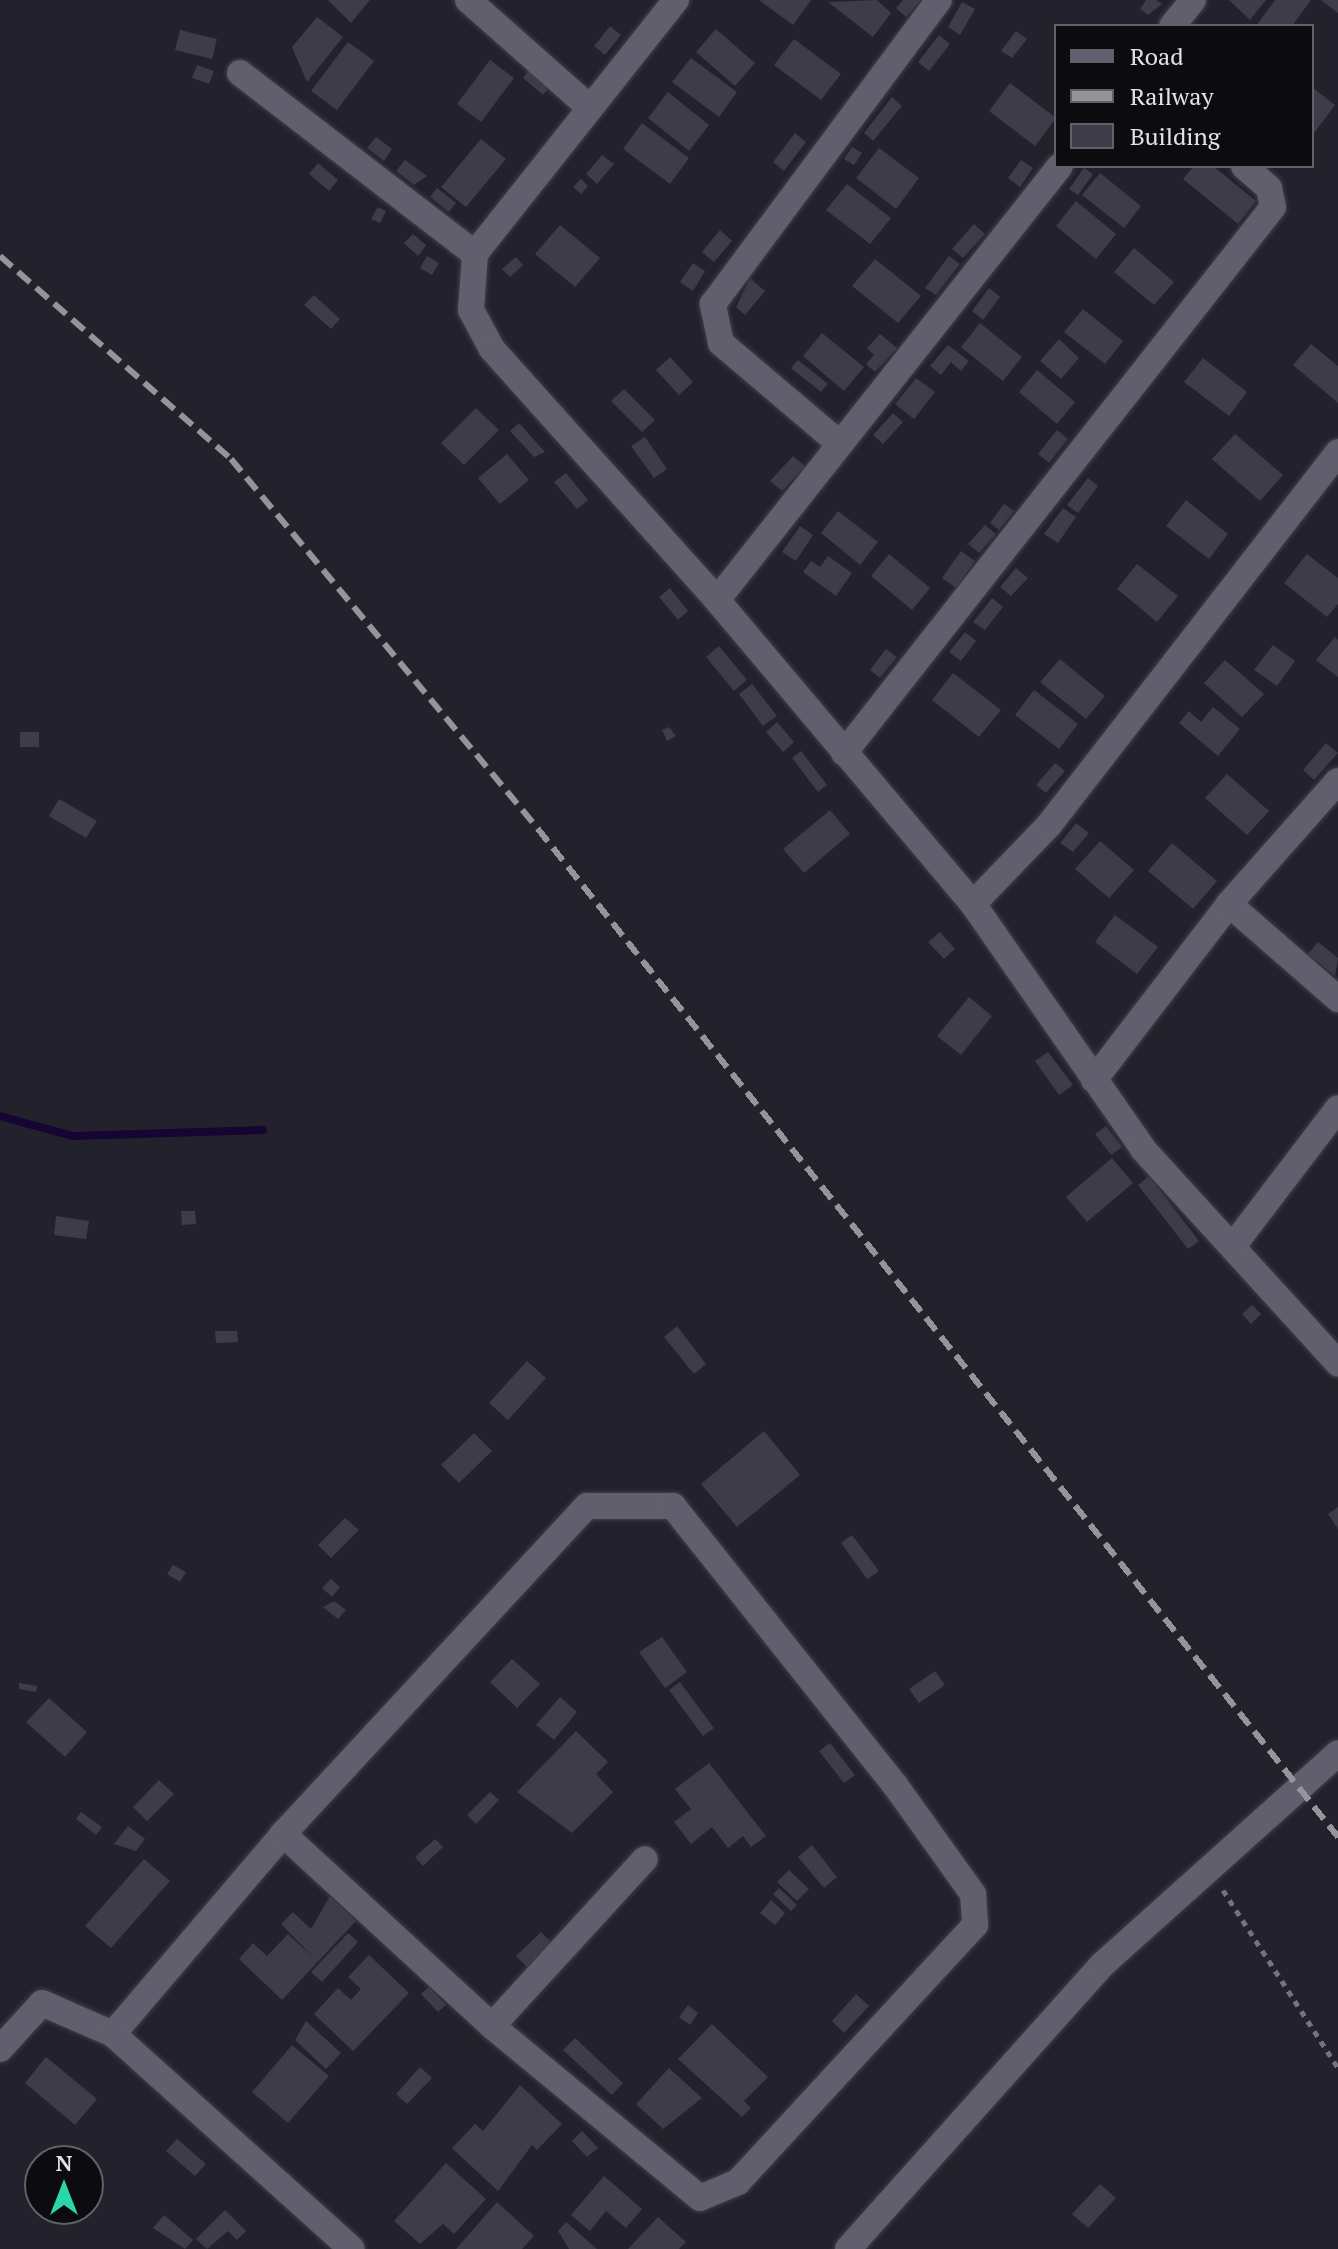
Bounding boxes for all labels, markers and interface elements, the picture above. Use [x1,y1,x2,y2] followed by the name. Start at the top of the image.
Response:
[1054,24,1314,168] legend
[1130,40,1184,72] text: Road
[1130,80,1214,112] text: Railway
[1130,120,1220,152] text: Building
[24,2145,104,2225] north arrow
[56,2148,72,2177] text: N

